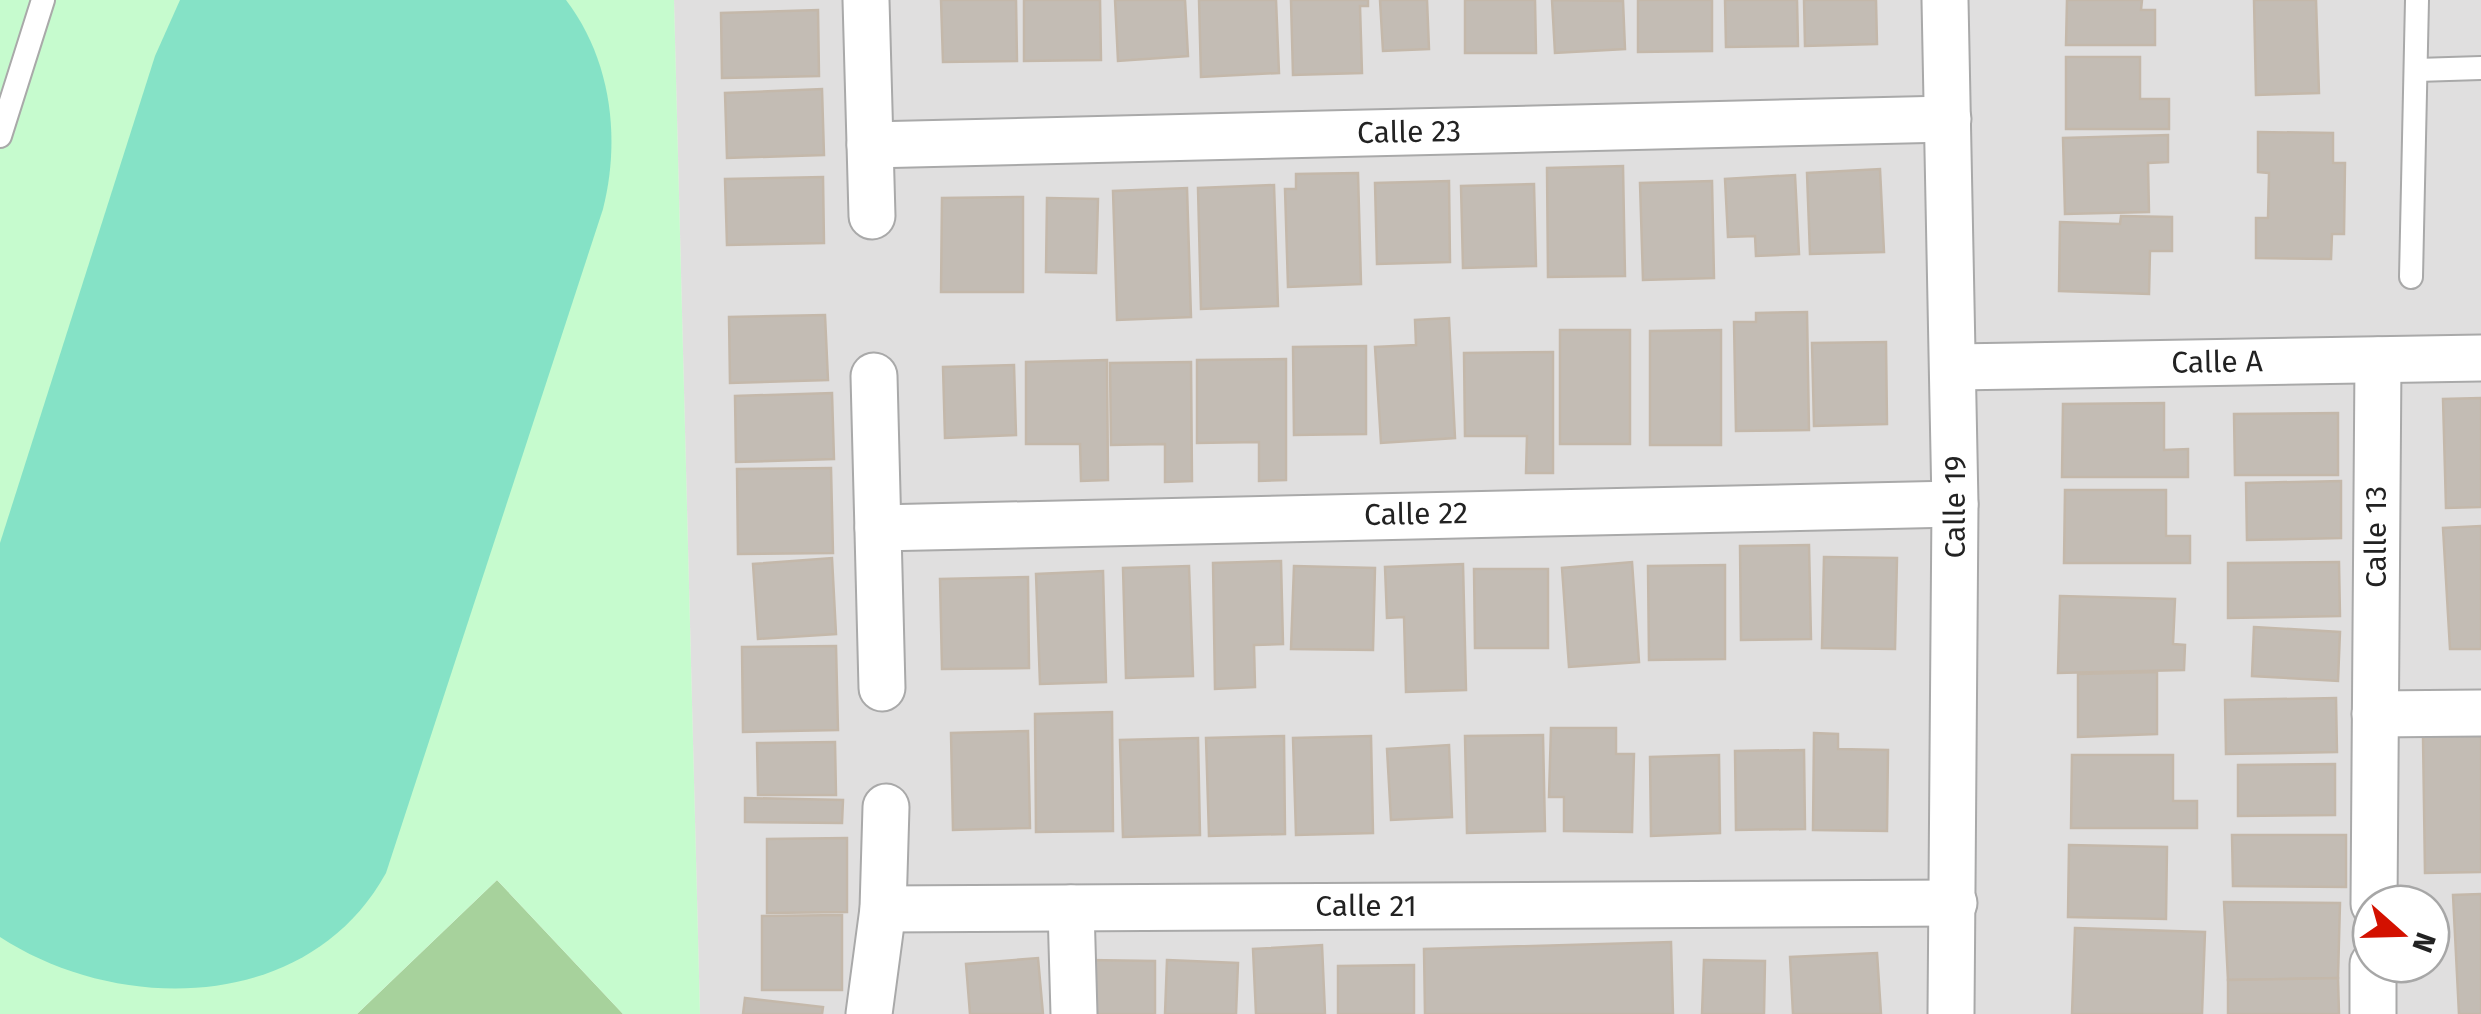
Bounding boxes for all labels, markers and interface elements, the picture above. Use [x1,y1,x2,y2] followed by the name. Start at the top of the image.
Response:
[1357,113,1461,151] street label: Calle 23
[2171,343,2264,381] street label: Calle A
[1937,456,1973,559] street label: Calle 19
[2358,486,2394,588] street label: Calle 13
[1364,495,1468,533] street label: Calle 22
[2351,884,2451,984] north arrow
[1315,888,1417,924] street label: Calle 21
[2405,928,2443,957] text: N

